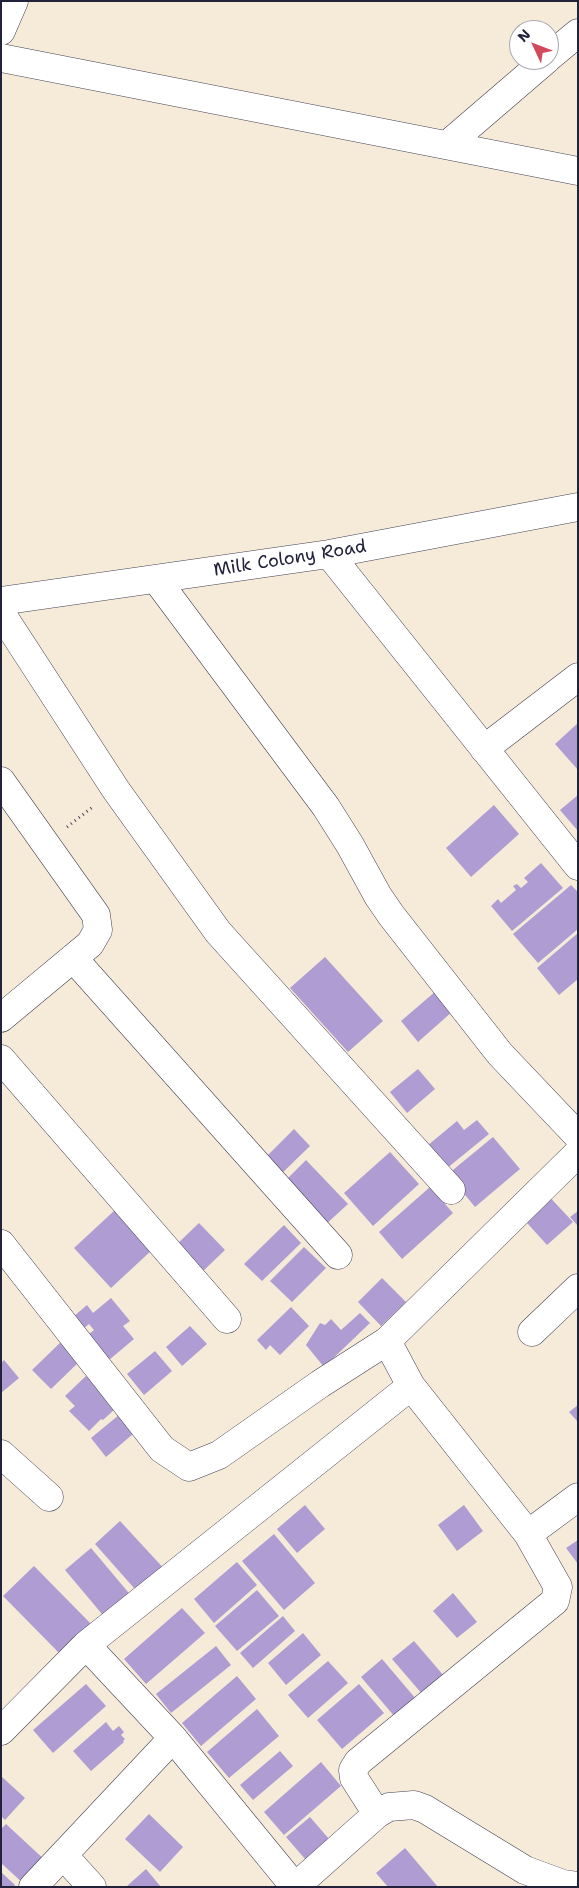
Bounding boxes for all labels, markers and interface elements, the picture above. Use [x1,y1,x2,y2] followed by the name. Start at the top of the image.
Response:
[509,20,559,70] north arrow
[513,25,534,46] text: N
[212,536,368,582] street label: Milk Colony Road

